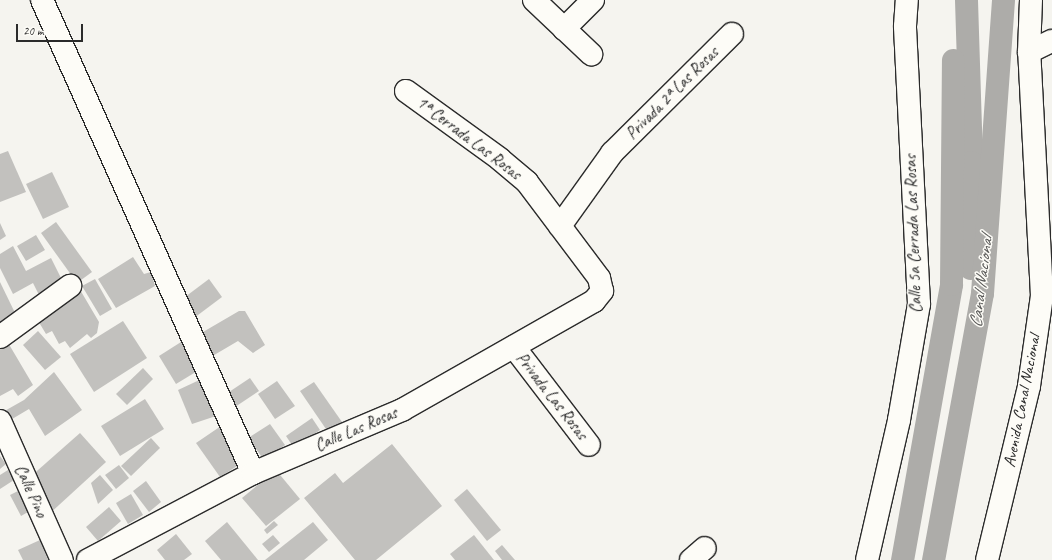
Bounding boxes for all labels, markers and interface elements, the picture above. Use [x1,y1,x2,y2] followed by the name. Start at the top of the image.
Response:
[18,16,85,42] scale bar
[23,23,43,39] text: 20 m
[621,42,723,144] street label: Privada 2ª Las Rosas
[413,92,525,184] street label: 1ª Cerrada Las Rosas
[900,155,926,313] street label: Calle 5a Cerrada Las Rosas
[965,235,997,329] water label: Canal Nacional
[999,332,1045,470] street label: Avenida Canal Nacional
[512,348,592,444] street label: Privada Las Rosas
[311,402,401,456] street label: Calle Las Rosas
[10,461,52,521] street label: Calle Pino

